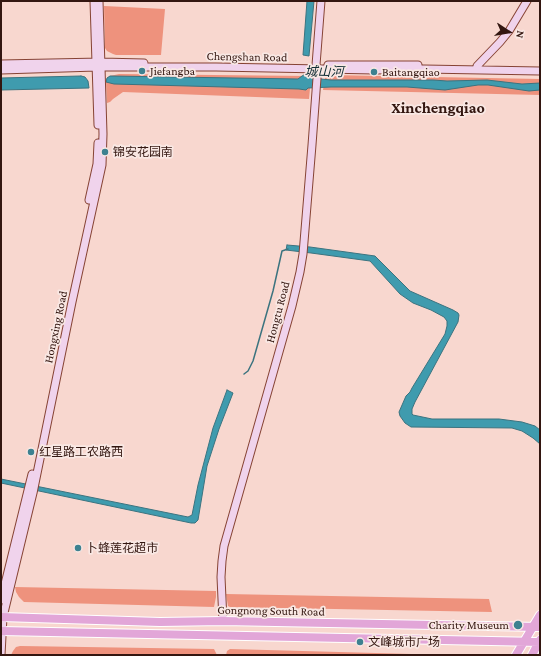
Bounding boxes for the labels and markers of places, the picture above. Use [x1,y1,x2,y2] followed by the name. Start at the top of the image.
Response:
[150,64,195,78] place label: Jiefangba
[382,65,440,79] place label: Baitangqiao
[137,66,147,76] marker: Jiefangba
[369,67,379,77] marker: Baitangqiao
[113,145,173,159] place label: 锦安花园南
[100,147,110,157] marker: 锦安花园南
[39,445,123,459] place label: 红星路工农路西
[26,447,36,457] marker: 红星路工农路西
[86,541,158,555] place label: 卜蜂莲花超市
[73,543,83,553] marker: 卜蜂莲花超市
[429,618,509,632] place label: Charity Museum
[512,619,524,631] marker: Charity Museum
[368,635,440,649] place label: 文峰城市广场
[355,637,365,647] marker: 文峰城市广场

